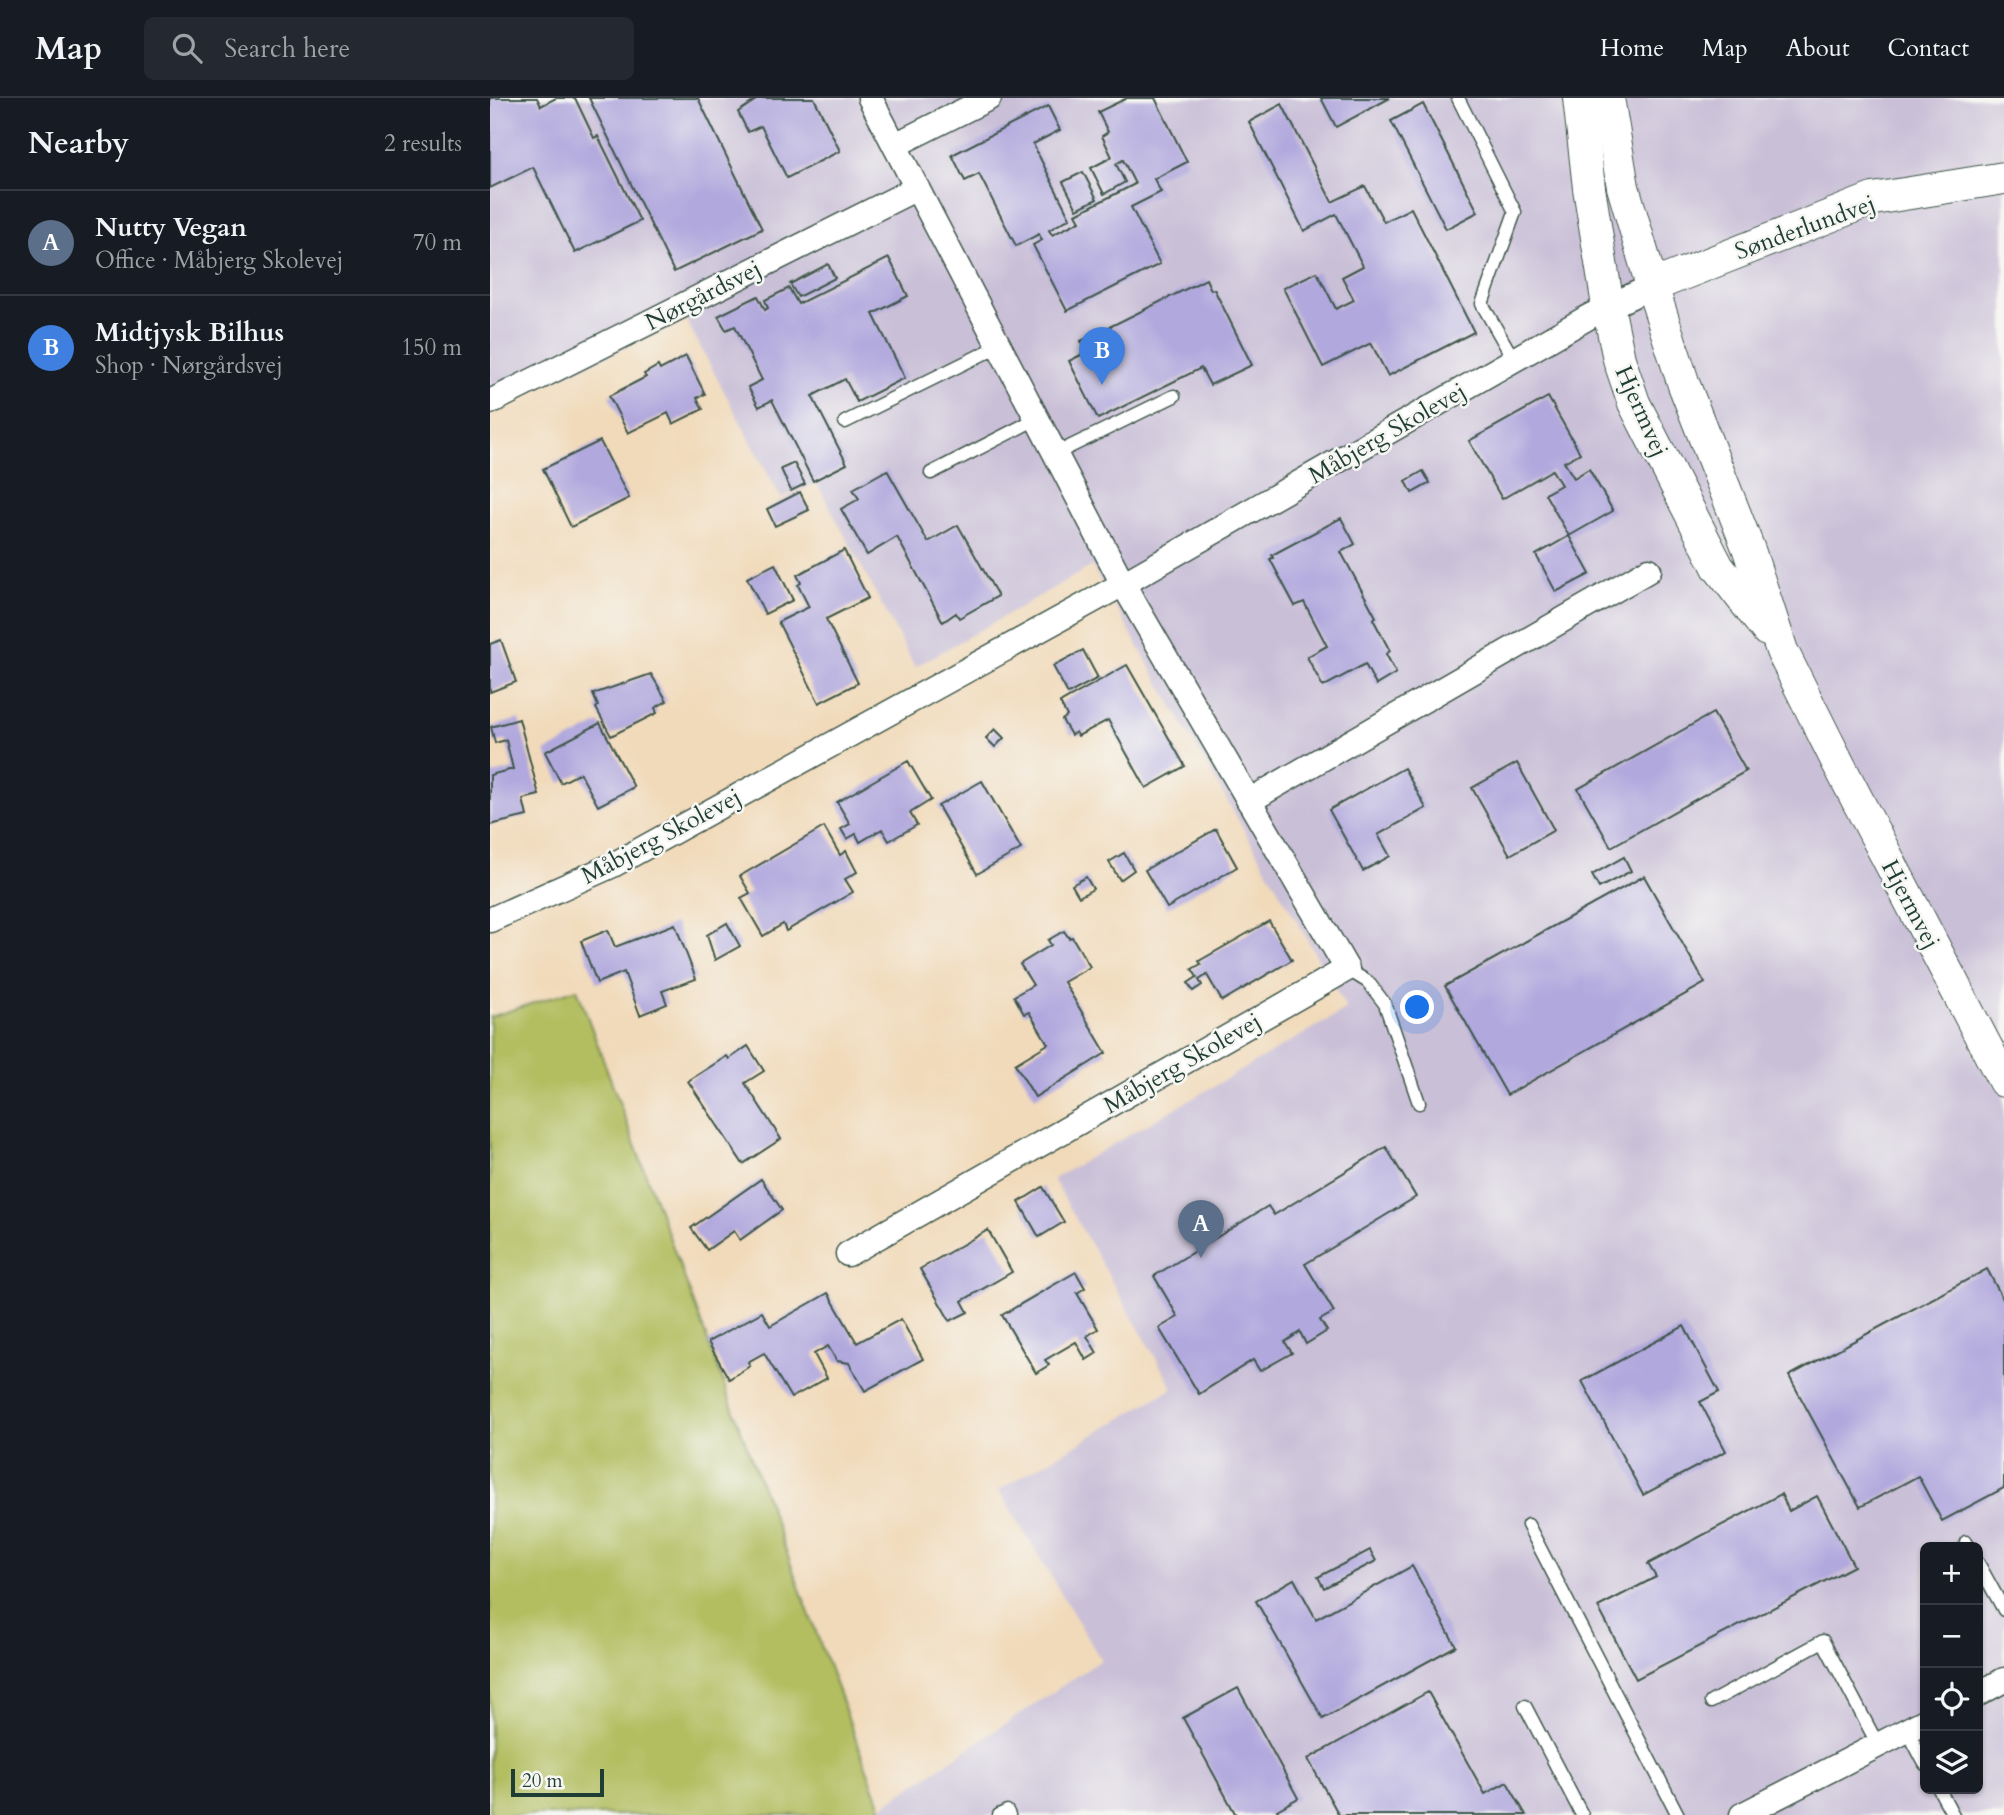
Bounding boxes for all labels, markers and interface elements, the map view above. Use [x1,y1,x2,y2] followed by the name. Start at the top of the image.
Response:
[144,17,634,80] search box
[35,26,102,71] text: Map
[168,29,206,67] icon: search
[224,31,350,66] text: Search here
[1600,32,1664,65] text: Home
[1702,32,1748,65] text: Map
[1786,32,1850,65] text: About
[1888,32,1969,65] text: Contact
[28,123,129,164] text: Nearby
[384,128,462,159] text: 2 results
[1730,187,1880,268] street label: Sønderlundvej
[95,210,247,245] text: Nutty Vegan
[42,227,60,258] text: A
[413,227,462,258] text: 70 m
[95,245,343,276] text: Office · Måbjerg Skolevej
[640,252,767,339] street label: Nørgårdsvej
[95,315,284,350] text: Midtjysk Bilhus
[1079,327,1125,385] pin: B
[43,332,59,363] text: B
[401,332,462,363] text: 150 m
[95,350,283,381] text: Shop · Nørgårdsvej
[1607,360,1676,462] street label: Hjermvej
[1302,375,1472,492] street label: Måbjerg Skolevej
[575,780,747,893] street label: Måbjerg Skolevej
[1873,854,1948,955] street label: Hjermvej
[1400,990,1434,1024] your location
[1097,1005,1267,1122] street label: Måbjerg Skolevej
[1178,1200,1224,1258] pin: A
[1920,1542,1983,1794] map controls
[1920,1542,1983,1605] button: +
[1920,1605,1983,1668] button: −
[1920,1668,1983,1731] button: locate
[1920,1731,1983,1794] button: layers
[511,1766,604,1798] scale bar
[522,1768,563,1794] text: 20 m

